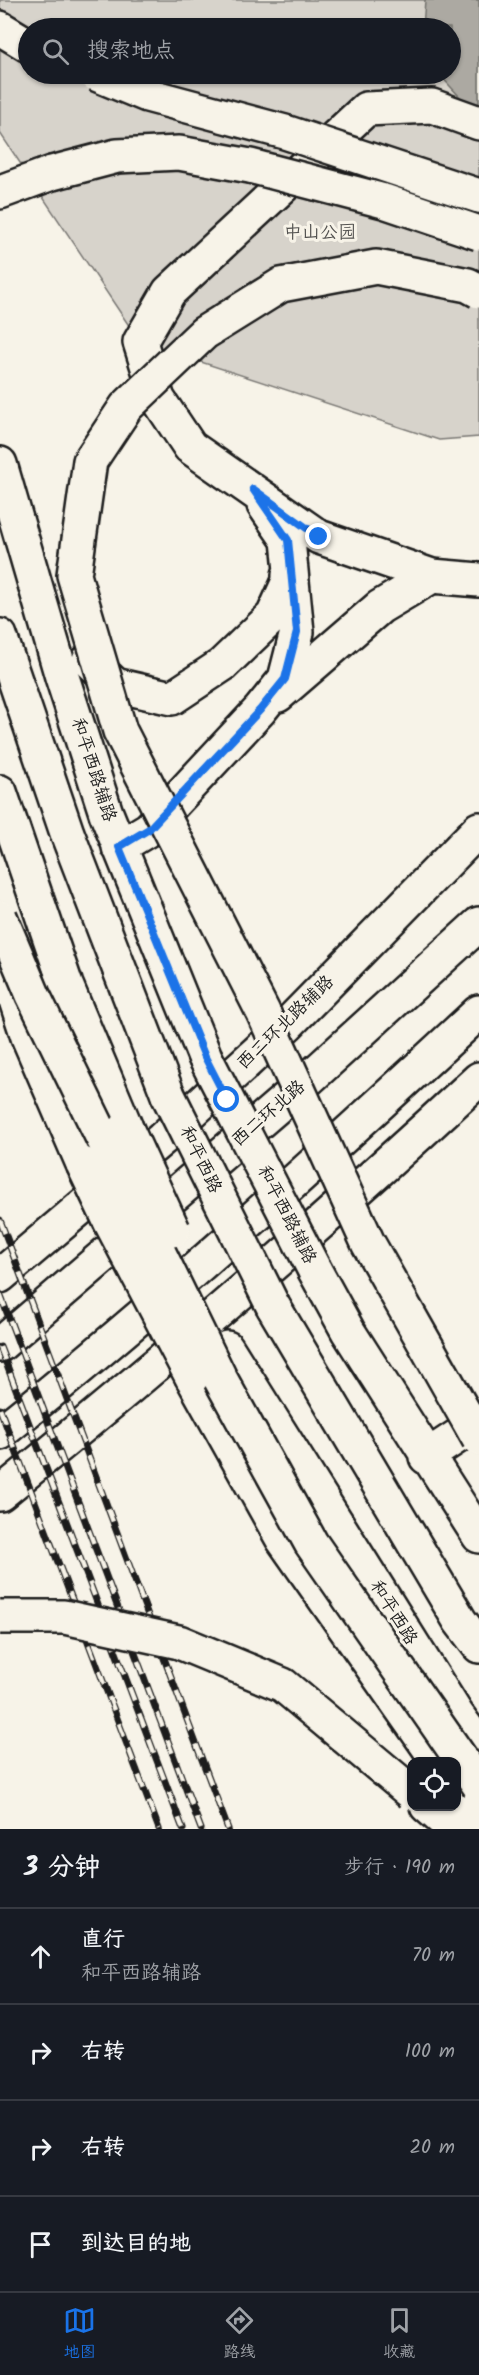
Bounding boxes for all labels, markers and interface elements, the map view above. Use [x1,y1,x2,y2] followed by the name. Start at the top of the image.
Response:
[18,18,461,84] search box
[87,34,175,69] text: 搜索地点
[39,35,72,68] icon: search
[284,219,356,248] park label: 中山公园
[305,523,331,549] route end
[63,714,123,826] street label: 和平西路辅路
[231,969,341,1077] street label: 西二环北路辅路
[226,1074,312,1154] street label: 西二环北路
[213,1086,239,1112] route start
[171,1121,229,1199] street label: 和平西路
[249,1160,323,1270] street label: 和平西路辅路
[362,1575,424,1651] street label: 和平西路
[407,1757,461,1811] map controls
[407,1757,461,1811] button: locate
[24,1847,100,1889] text: 3 分钟
[344,1852,455,1884] text: 步行 · 190 m
[81,1923,125,1958] text: 直行
[24,1940,57,1973] icon: ahead
[412,1940,455,1972] text: 70 m
[81,1958,201,1990] text: 和平西路辅路
[81,2035,125,2070] text: 右转
[24,2036,57,2069] icon: right
[405,2036,455,2068] text: 100 m
[81,2131,125,2166] text: 右转
[24,2132,57,2165] icon: right
[409,2132,455,2164] text: 20 m
[81,2227,191,2262] text: 到达目的地
[24,2228,57,2261] icon: arrive
[63,2304,96,2365] tab: 地图
[223,2304,256,2365] tab: 路线
[383,2304,416,2365] tab: 收藏

